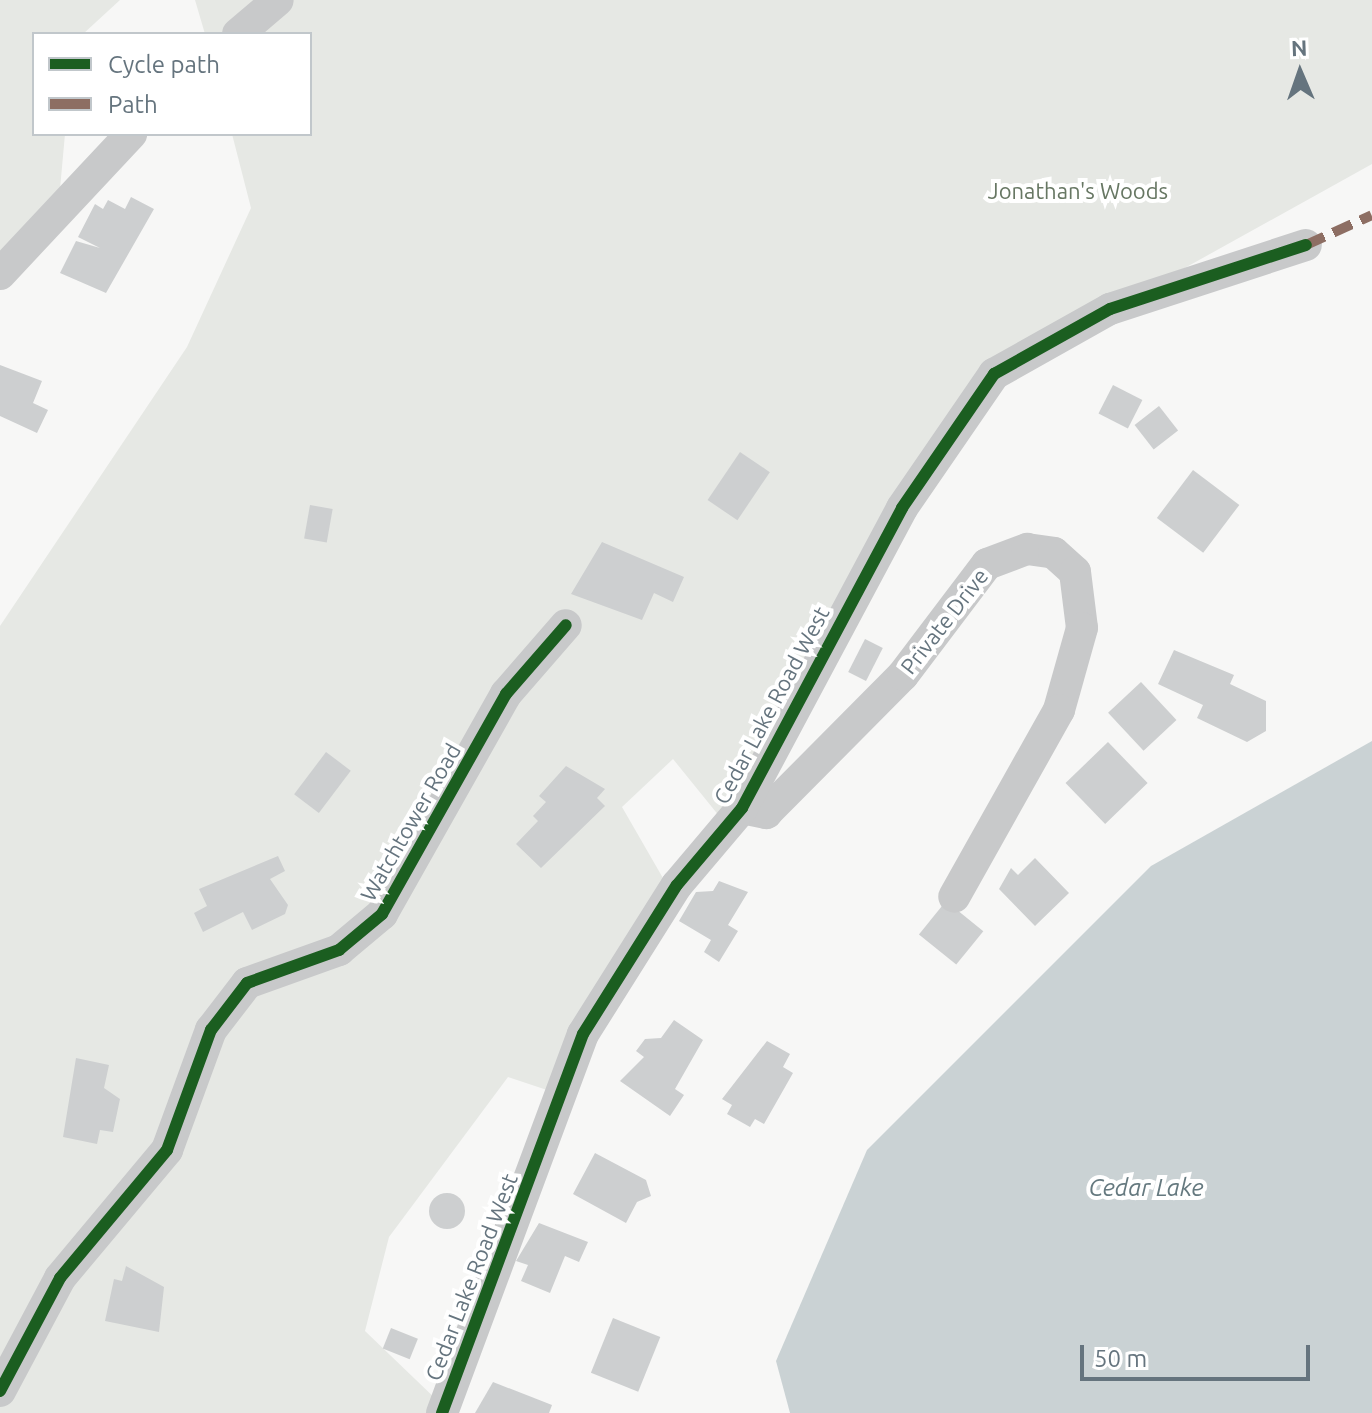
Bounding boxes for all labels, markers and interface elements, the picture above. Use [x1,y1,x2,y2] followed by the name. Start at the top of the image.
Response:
[32,32,312,136] legend
[1260,32,1340,112] north arrow
[1290,35,1308,60] text: N
[108,51,220,78] text: Cycle path
[108,91,158,118] text: Path
[988,178,1168,204] park label: Jonathan's Woods
[895,563,993,679] street label: Private Drive
[708,602,834,808] street label: Cedar Lake Road West
[354,739,466,905] street label: Watchtower Road
[419,1170,523,1384] street label: Cedar Lake Road West
[1088,1174,1204,1202] water label: Cedar Lake
[1084,1329,1314,1379] scale bar
[1094,1345,1147,1372] text: 50 m

